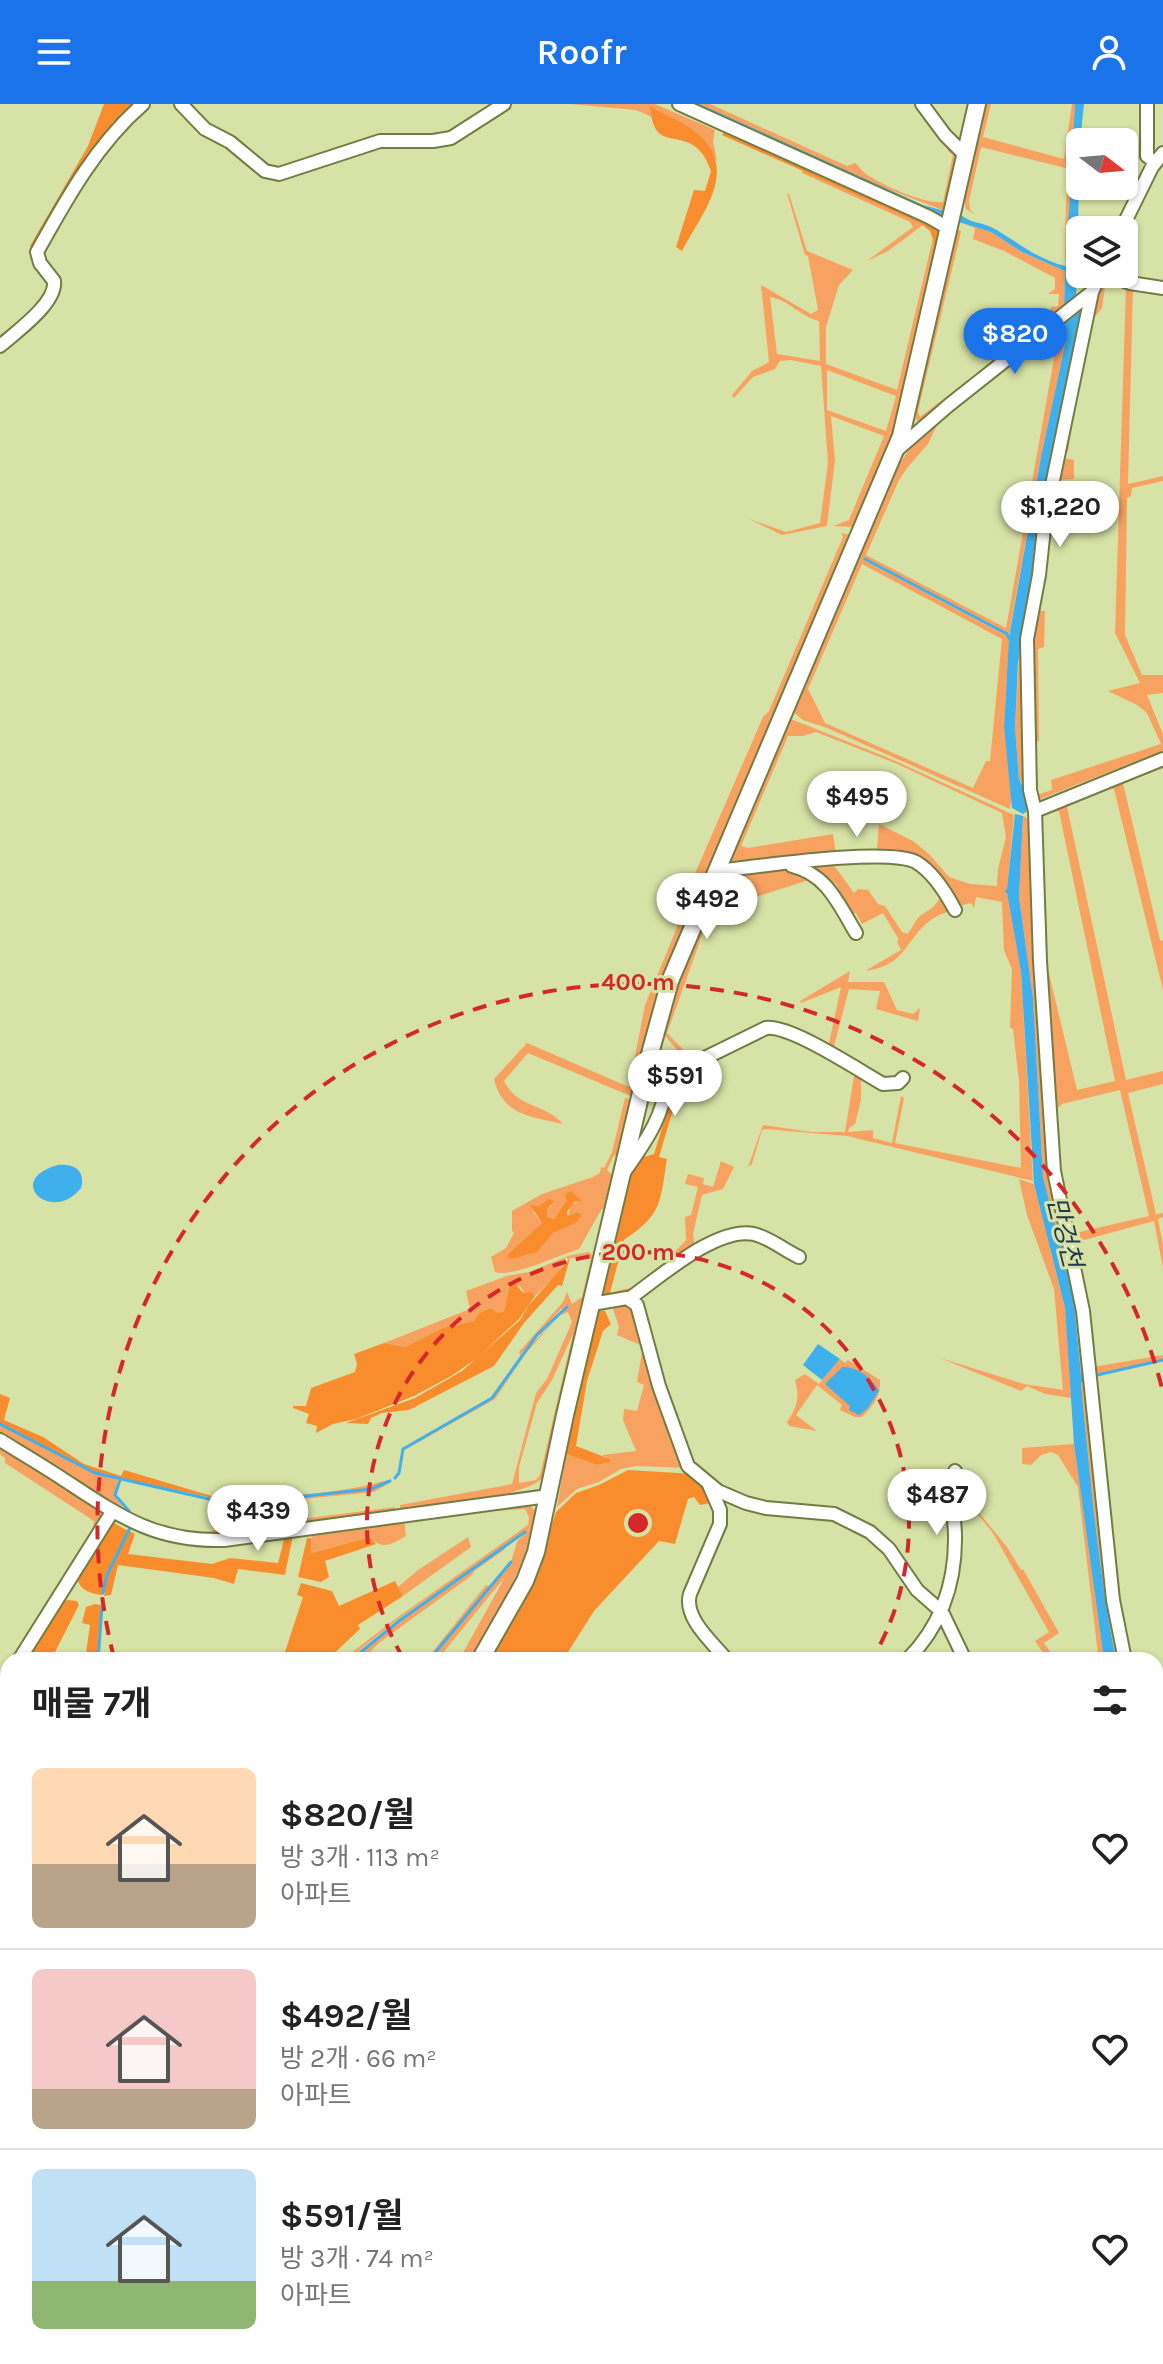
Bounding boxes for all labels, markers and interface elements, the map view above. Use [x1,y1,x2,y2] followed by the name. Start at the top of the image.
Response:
[32,30,76,74] icon: menu
[1087,30,1131,74] icon: person
[536,31,627,73] text: Roofr
[1066,128,1138,200] north arrow
[1066,128,1138,288] map controls
[1066,216,1138,288] button: layers
[968,308,1062,376] pin: $820
[982,318,1048,349] text: $820
[995,481,1125,549] pin: $1,220
[1019,491,1101,522] text: $1,220
[810,771,904,839] pin: $495
[825,781,889,812] text: $495
[660,873,754,941] pin: $492
[675,883,739,914] text: $492
[601,968,675,996] text: 400 m
[628,1050,722,1118] pin: $591
[646,1060,704,1091] text: $591
[1041,1194,1089,1274] water label: 만겅천
[601,1238,675,1266] text: 200 m
[890,1469,984,1537] pin: $487
[905,1479,969,1510] text: $487
[211,1485,305,1553] pin: $439
[225,1495,291,1526] text: $439
[624,1509,652,1537] centre of rings
[1088,1678,1132,1722] icon: filters
[32,1684,151,1724] text: 매물 7개
[280,1795,415,1835] text: $820/월
[96,1800,192,1896] icon: home
[1088,1826,1132,1870] icon: heart
[280,1842,440,1873] text: 방 3개 · 113 m²
[280,1879,352,1910] text: 아파트
[280,1996,412,2036] text: $492/월
[96,2001,192,2097] icon: home
[1088,2027,1132,2071] icon: heart
[280,2043,437,2074] text: 방 2개 · 66 m²
[280,2080,352,2111] text: 아파트
[280,2196,403,2236] text: $591/월
[96,2201,192,2297] icon: home
[1088,2227,1132,2271] icon: heart
[280,2243,434,2274] text: 방 3개 · 74 m²
[280,2280,352,2311] text: 아파트

